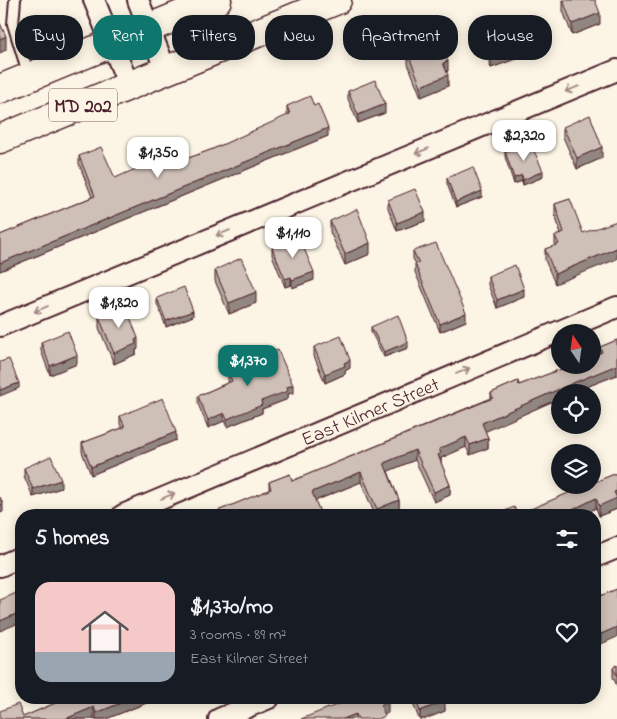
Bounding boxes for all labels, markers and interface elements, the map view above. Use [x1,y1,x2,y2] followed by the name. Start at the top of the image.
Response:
[15,15,83,60] chip: Buy
[93,15,162,60] chip: Rent
[172,15,255,60] chip: Filters
[265,15,333,60] chip: New
[343,15,458,60] chip: Apartment
[468,15,552,60] chip: House
[565,85,580,94] one-way arrow
[49,88,117,122] road number: MD 202
[483,120,565,162] pin: $2,320
[503,124,545,148] text: $2,320
[117,136,199,179] pin: $1,350
[138,141,178,165] text: $1,350
[415,147,430,156] one-way arrow
[252,216,334,259] pin: $1,110
[276,221,310,245] text: $1,110
[216,228,231,238] one-way arrow
[78,286,160,329] pin: $1,820
[100,291,138,315] text: $1,820
[33,305,48,314] one-way arrow
[551,324,601,374] north arrow
[551,324,601,494] map controls
[207,344,289,387] pin: $1,370
[229,349,267,373] text: $1,370
[455,366,470,375] one-way arrow
[297,371,445,455] street label: East Kilmer Street
[551,384,601,434] button: locate
[551,444,601,494] button: layers
[160,490,175,500] one-way arrow
[35,524,110,554] text: 5 homes
[553,525,581,553] icon: filters
[190,593,273,623] text: $1,370/mo
[75,602,135,662] icon: home
[553,618,581,646] icon: heart
[190,623,286,647] text: 3 rooms · 89 m²
[190,647,308,671] text: East Kilmer Street

